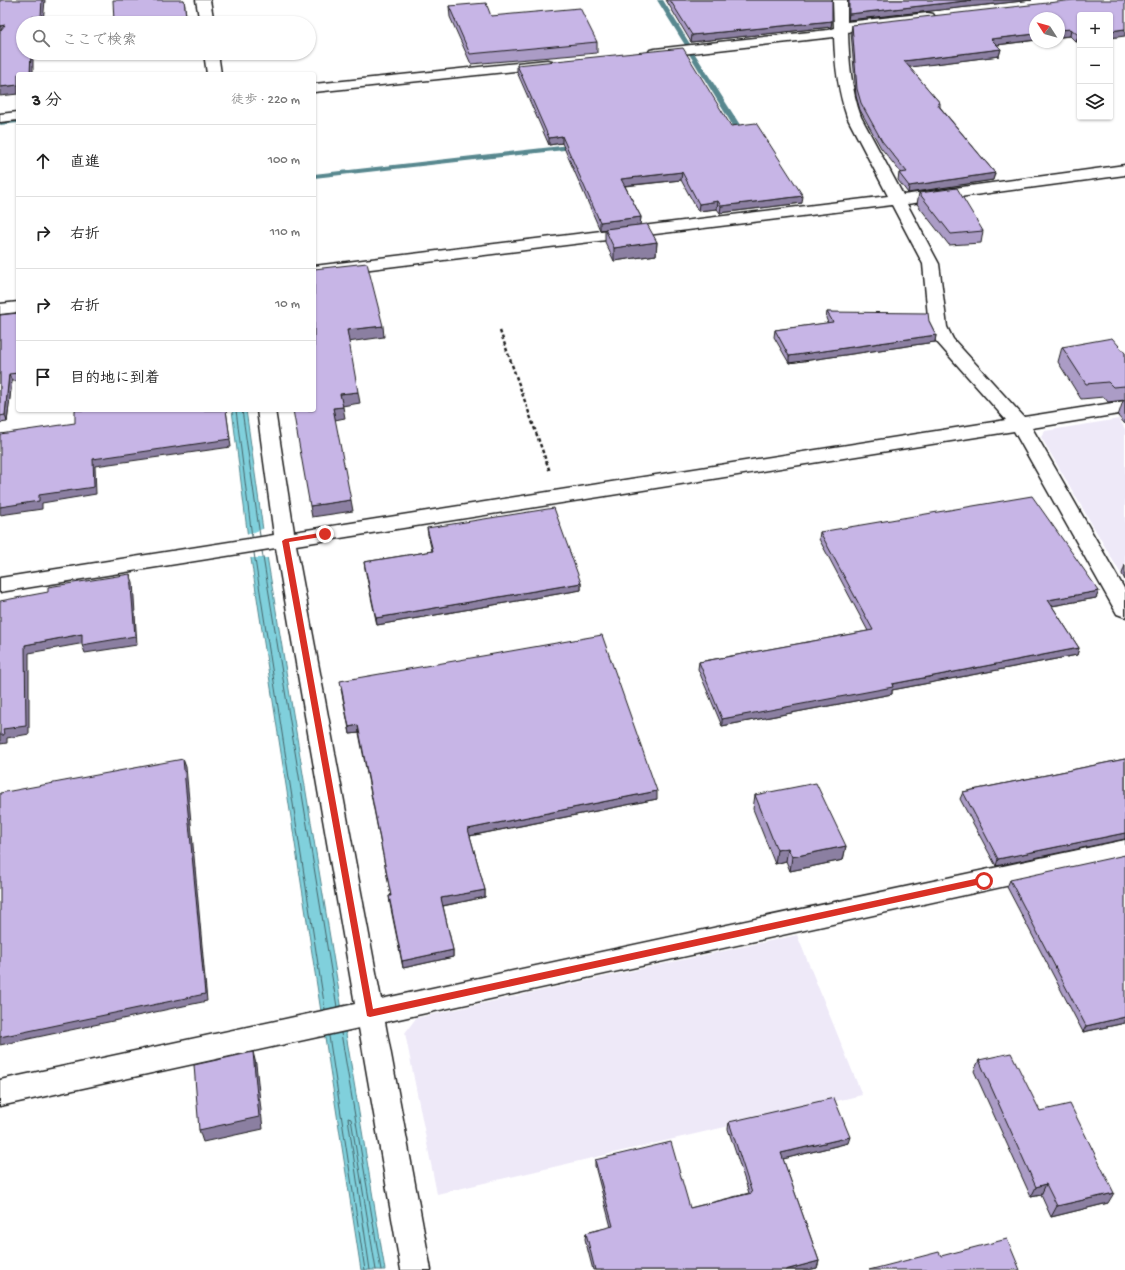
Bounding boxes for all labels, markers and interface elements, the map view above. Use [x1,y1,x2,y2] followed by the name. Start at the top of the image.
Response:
[1029,12,1065,48] north arrow
[1077,12,1113,120] map controls
[1077,12,1113,48] button: +
[16,16,316,60] search box
[30,27,52,49] icon: search
[62,32,137,50] text: ここで検索
[1077,48,1113,84] button: −
[1077,84,1113,120] button: layers
[32,92,62,112] text: 3 分
[231,93,300,108] text: 徒歩 · 220 m
[32,150,54,172] icon: ahead
[268,153,300,168] text: 100 m
[70,154,100,172] text: 直進
[32,222,54,244] icon: right
[270,225,300,240] text: 110 m
[70,226,100,244] text: 右折
[32,294,54,316] icon: right
[275,297,300,312] text: 10 m
[70,298,100,316] text: 右折
[32,366,54,388] icon: arrive
[70,370,160,388] text: 目的地に到着
[316,525,334,543] route end
[975,872,993,890] route start

